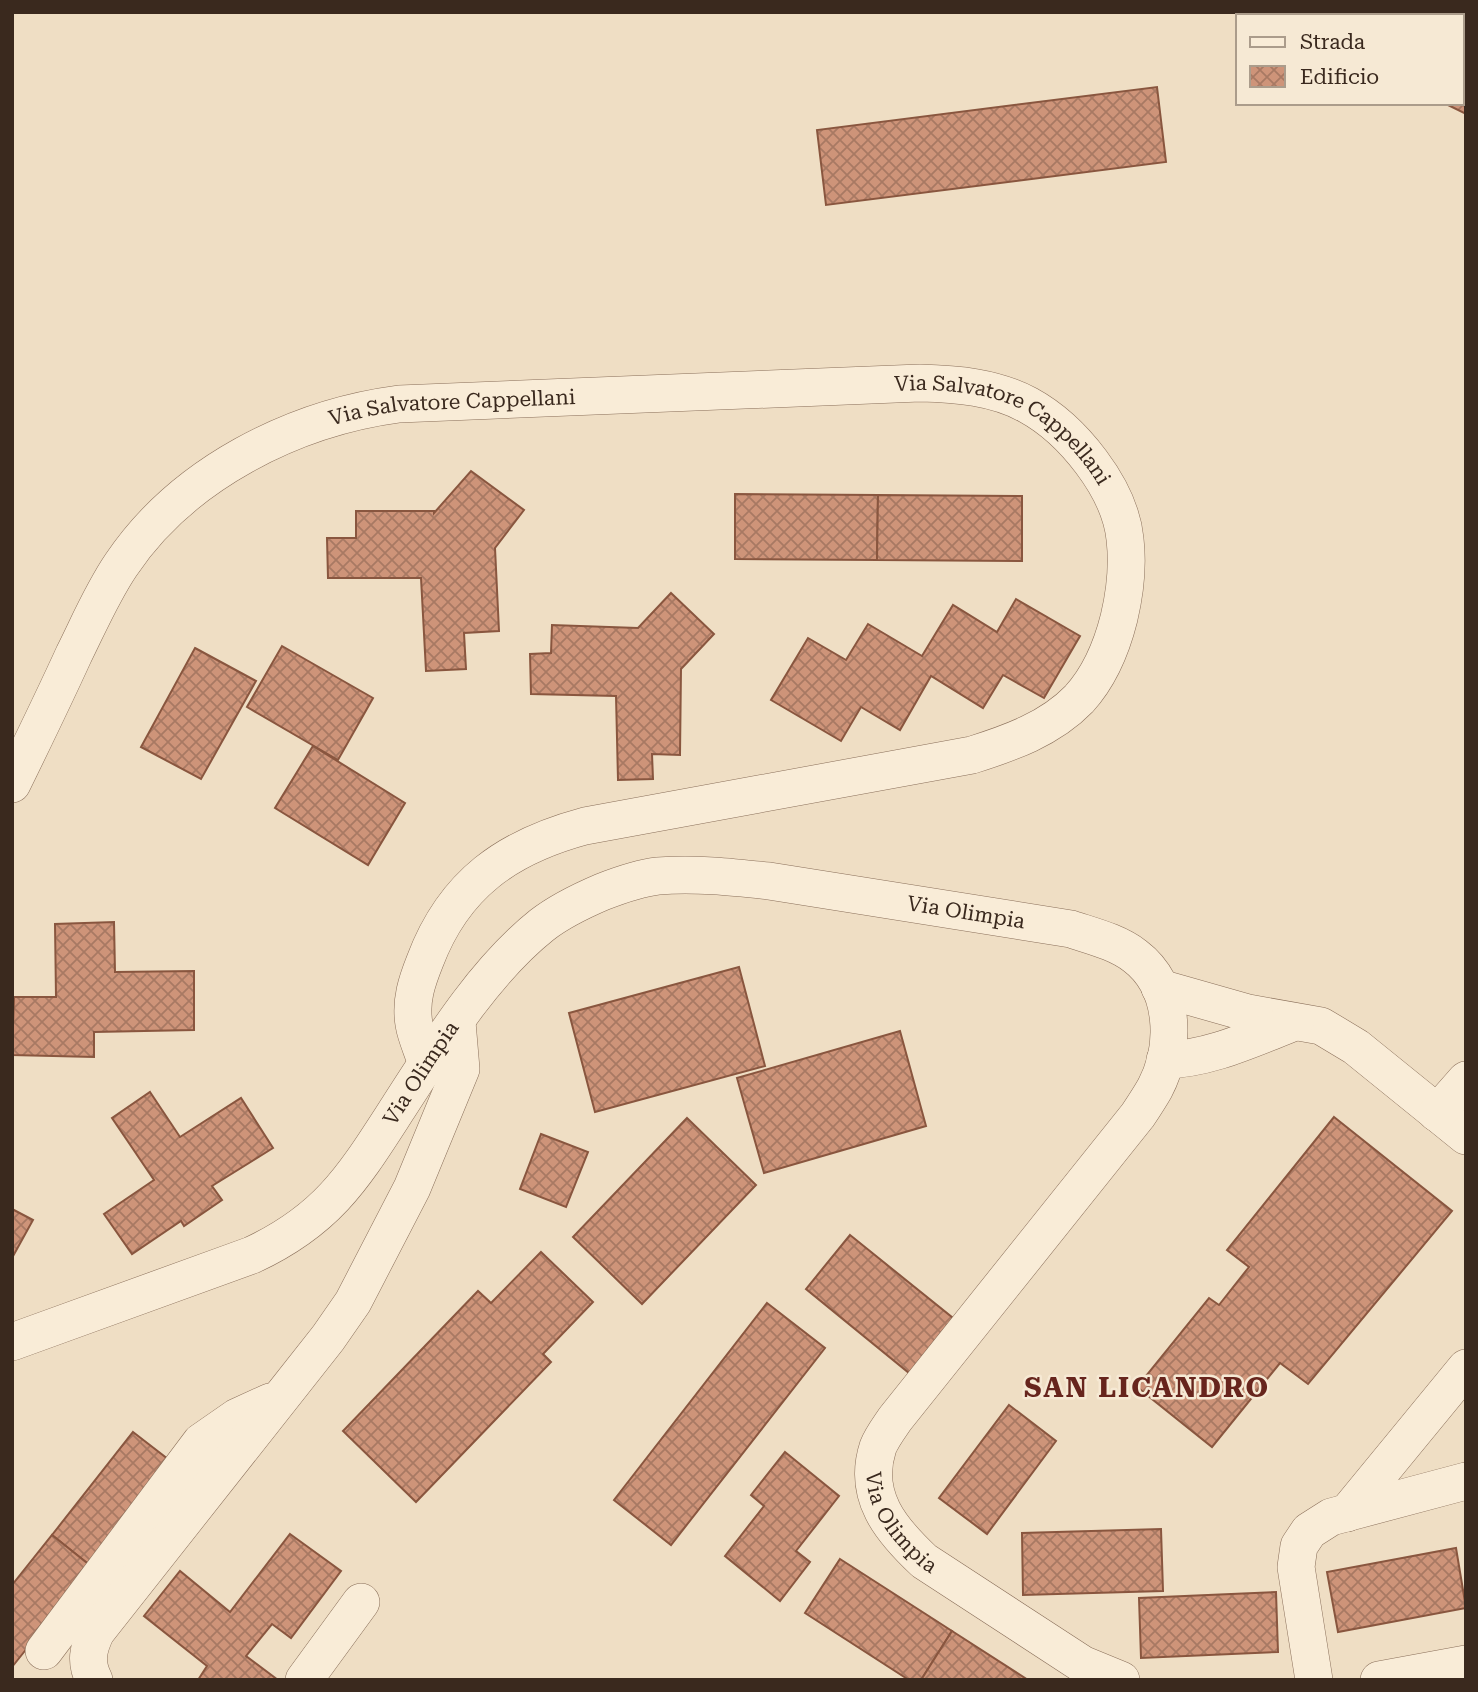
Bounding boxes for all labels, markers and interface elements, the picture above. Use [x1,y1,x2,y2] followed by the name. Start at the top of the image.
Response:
[1236,14,1464,105] legend
[1300,30,1366,54] text: Strada
[1300,65,1379,89] text: Edificio
[894,371,1116,489] street label: Via Salvatore Cappellani
[326,385,576,431] street label: Via Salvatore Cappellani
[906,891,1027,934] street label: Via Olimpia
[378,1016,464,1130] street label: Via Olimpia
[1024,1371,1270,1404] district label: SAN LICANDRO
[861,1471,942,1578] street label: Via Olimpia

